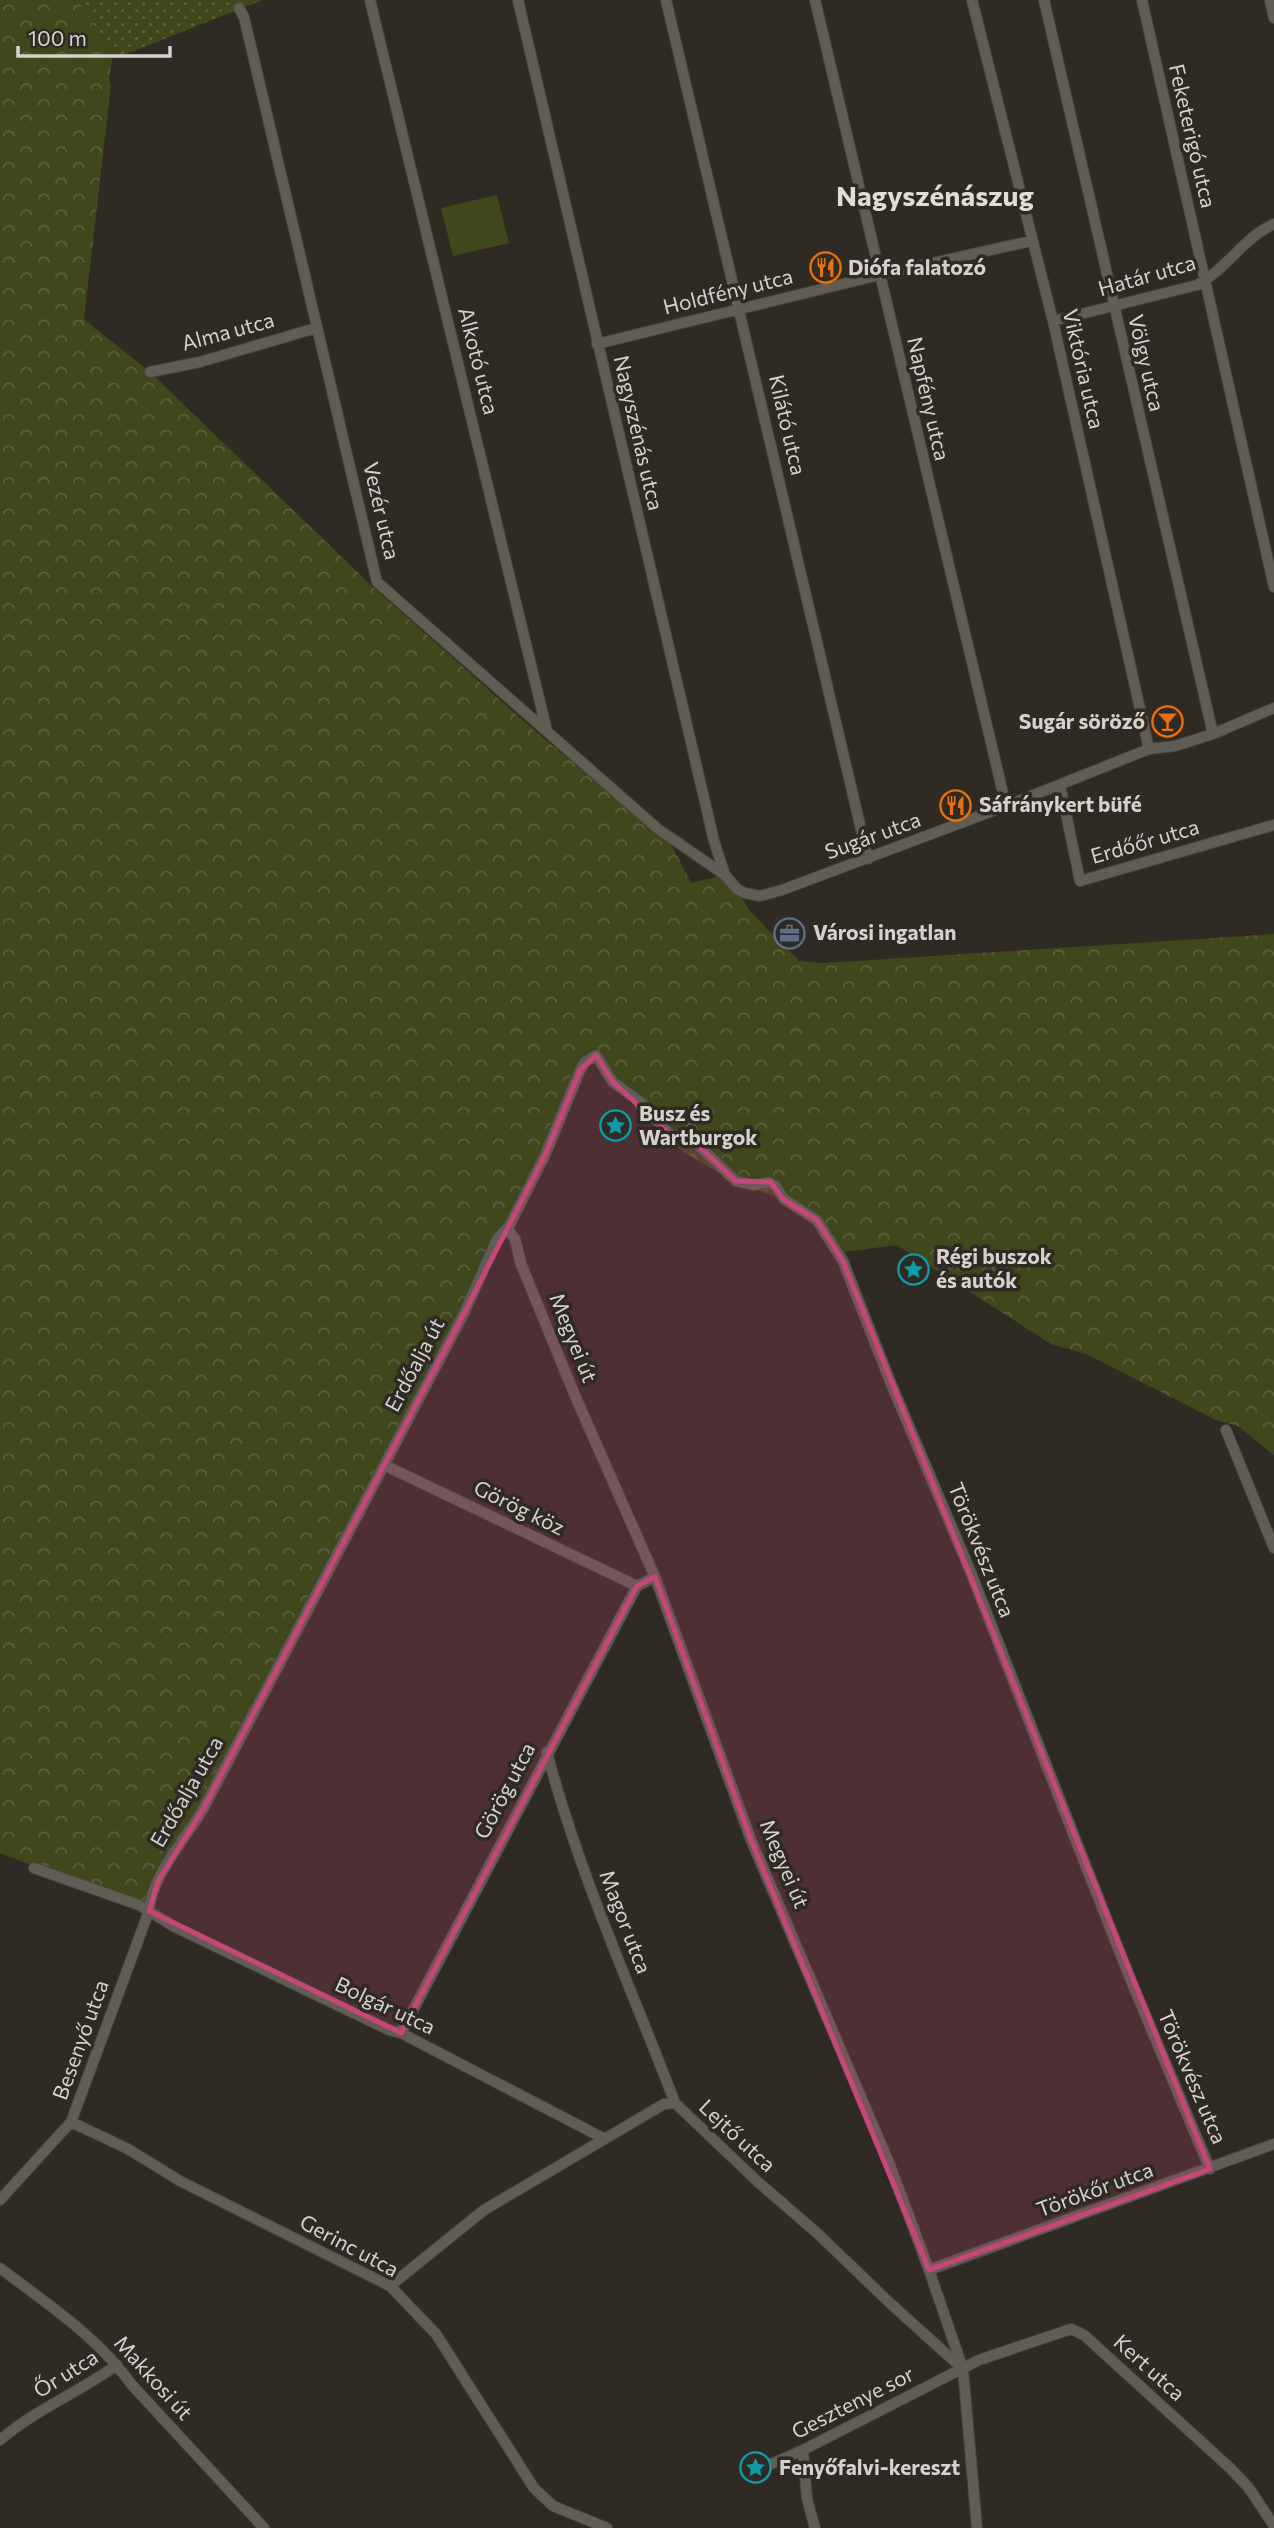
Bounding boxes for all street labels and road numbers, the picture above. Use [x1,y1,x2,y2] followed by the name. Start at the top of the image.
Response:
[1165,61,1222,210] street label: Feketerigó utca
[1095,249,1198,300] street label: Határ utca
[660,262,795,319] street label: Holdfény utca
[454,304,505,417] street label: Alkotó utca
[179,306,277,355] street label: Alma utca
[1058,306,1110,431] street label: Viktória utca
[1124,312,1171,414] street label: Völgy utca
[903,334,956,463] street label: Napfény utca
[610,353,669,512] street label: Nagyszénás utca
[765,372,812,477] street label: Kilátó utca
[359,459,406,562] street label: Vezér utca
[821,806,924,863] street label: Sugár utca
[1087,813,1202,868] street label: Erdőőr utca
[545,1289,604,1386] street label: Megyei út
[379,1313,449,1415] street label: Erdőalja út
[470,1474,569,1539] street label: Görög köz
[944,1478,1021,1621] street label: Törökvész utca
[144,1732,227,1851] street label: Erdőalja utca
[468,1738,539,1843] street label: Görög utca
[756,1815,815,1911] street label: Megyei út
[595,1866,658,1977] street label: Magor utca
[332,1971,440,2039] street label: Bolgár utca
[46,1976,113,2103] street label: Besenyő utca
[1154,2006,1233,2147] street label: Törökvész utca
[695,2093,781,2176] street label: Lejtő utca
[1033,2156,1156,2221] street label: Törökőr utca
[296,2208,403,2281] street label: Gerinc utca
[1109,2328,1191,2405] street label: Kert utca
[110,2330,198,2424] street label: Makkosi út
[28,2343,102,2402] street label: Őr utca
[787,2360,918,2443] street label: Gesztenye sor

